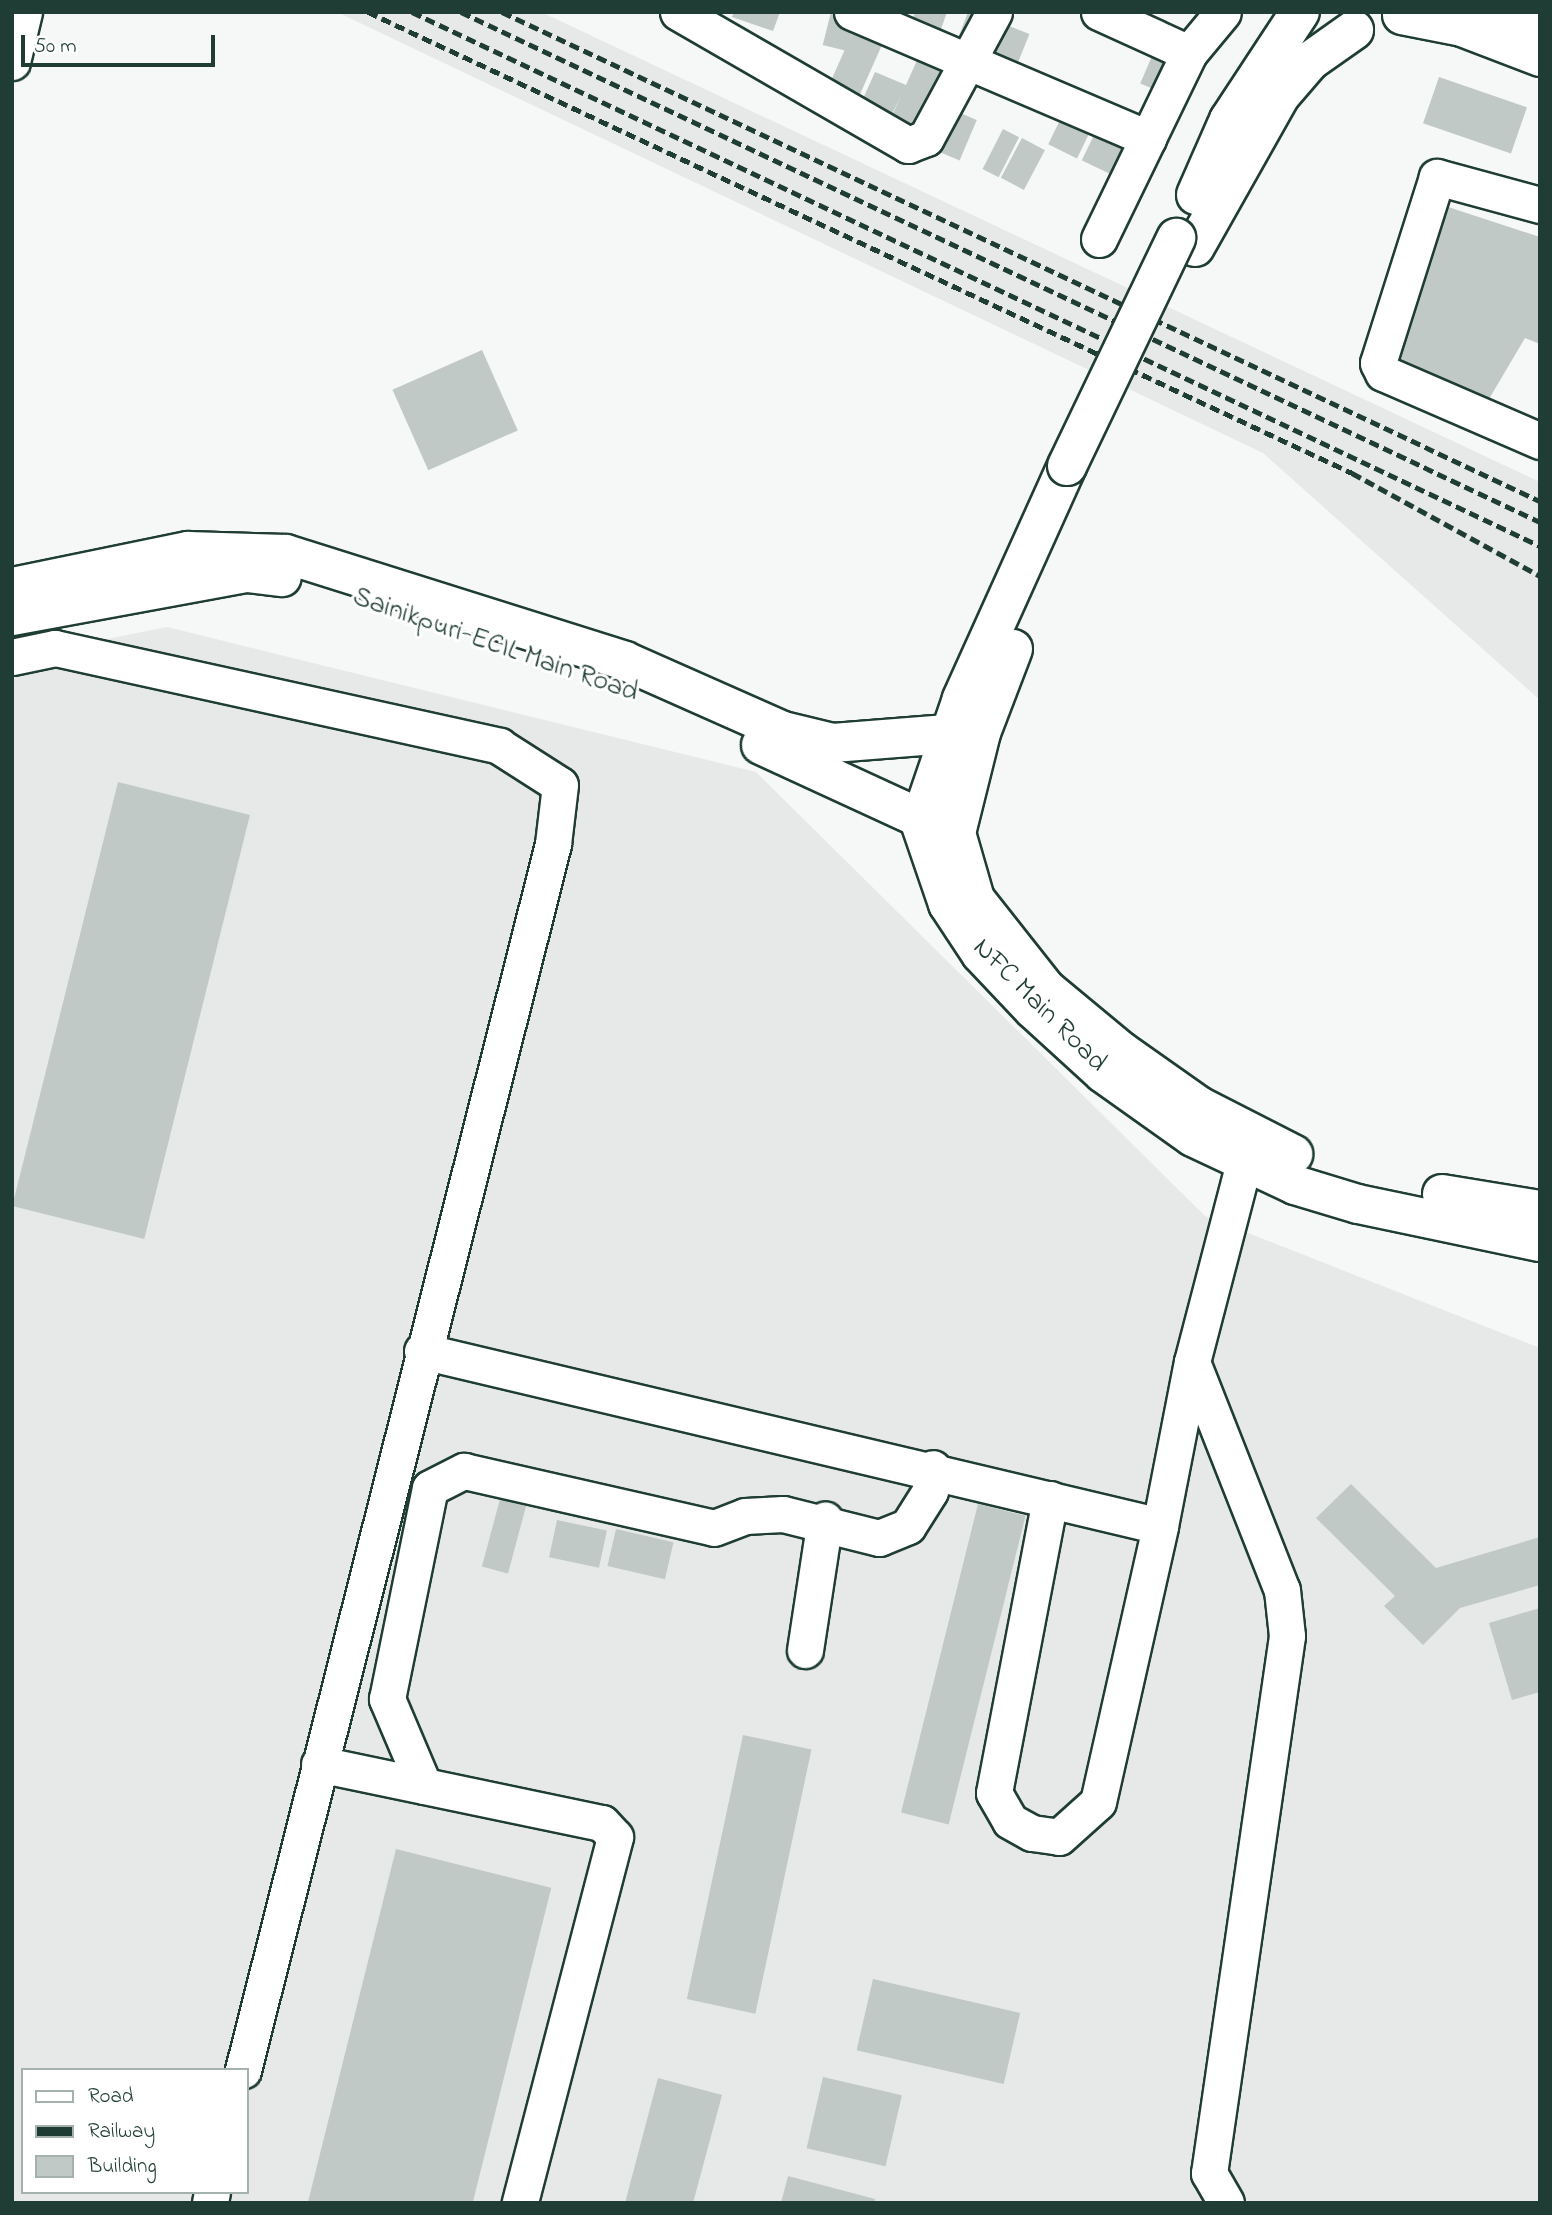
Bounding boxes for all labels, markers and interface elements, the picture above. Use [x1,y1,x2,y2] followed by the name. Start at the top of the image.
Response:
[24,21,219,65] scale bar
[34,32,77,62] text: 50 m
[348,581,642,711] street label: Sainikpuri-ECIL Main Road
[965,932,1113,1080] street label: NFC Main Road
[21,2068,248,2194] legend
[88,2082,134,2112] text: Road
[88,2117,155,2147] text: Railway
[88,2152,157,2182] text: Building

